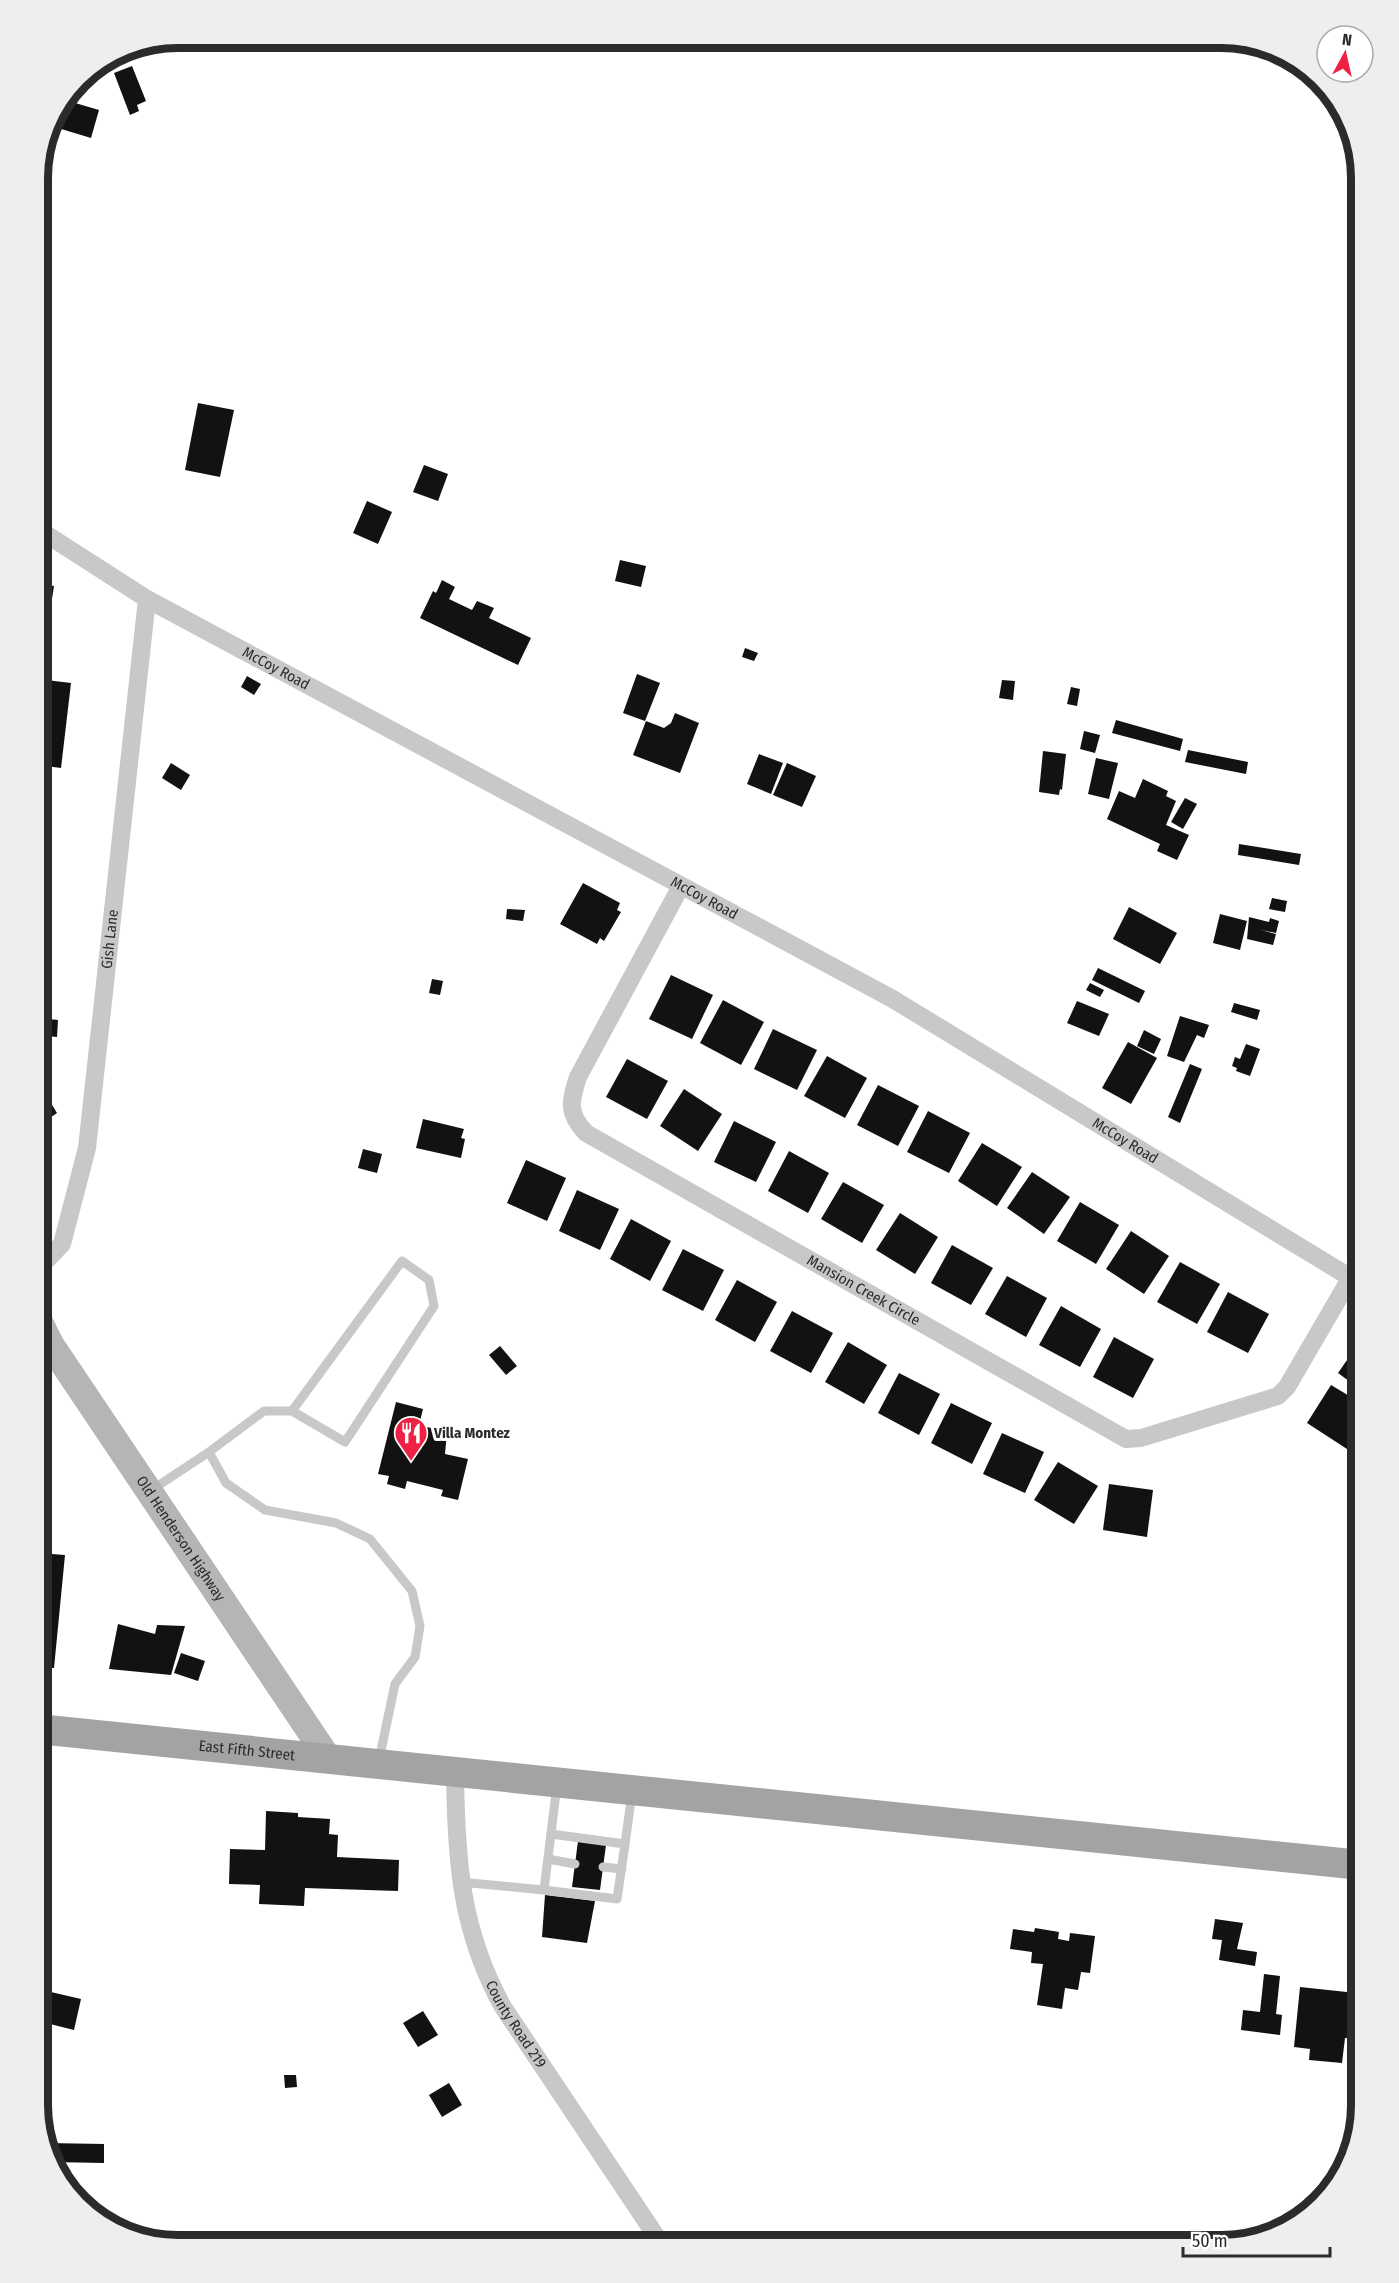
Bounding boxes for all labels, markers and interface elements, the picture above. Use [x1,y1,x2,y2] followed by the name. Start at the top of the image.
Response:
[1315,24,1375,84] north arrow
[1341,30,1353,50] text: N
[239,643,313,694] street label: McCoy Road
[668,873,741,923] street label: McCoy Road
[98,909,122,970] street label: Gish Lane
[1089,1114,1161,1167] street label: McCoy Road
[804,1251,923,1329] street label: Mansion Creek Circle
[393,1415,429,1462] restaurant icon: Villa Montez
[433,1424,511,1442] place label: Villa Montez
[132,1472,229,1605] street label: Old Henderson Highway
[198,1737,296,1764] street label: East Fifth Street
[482,1977,550,2071] street label: County Road 219
[1183,2220,1330,2258] scale bar
[1192,2230,1228,2252] text: 50 m

